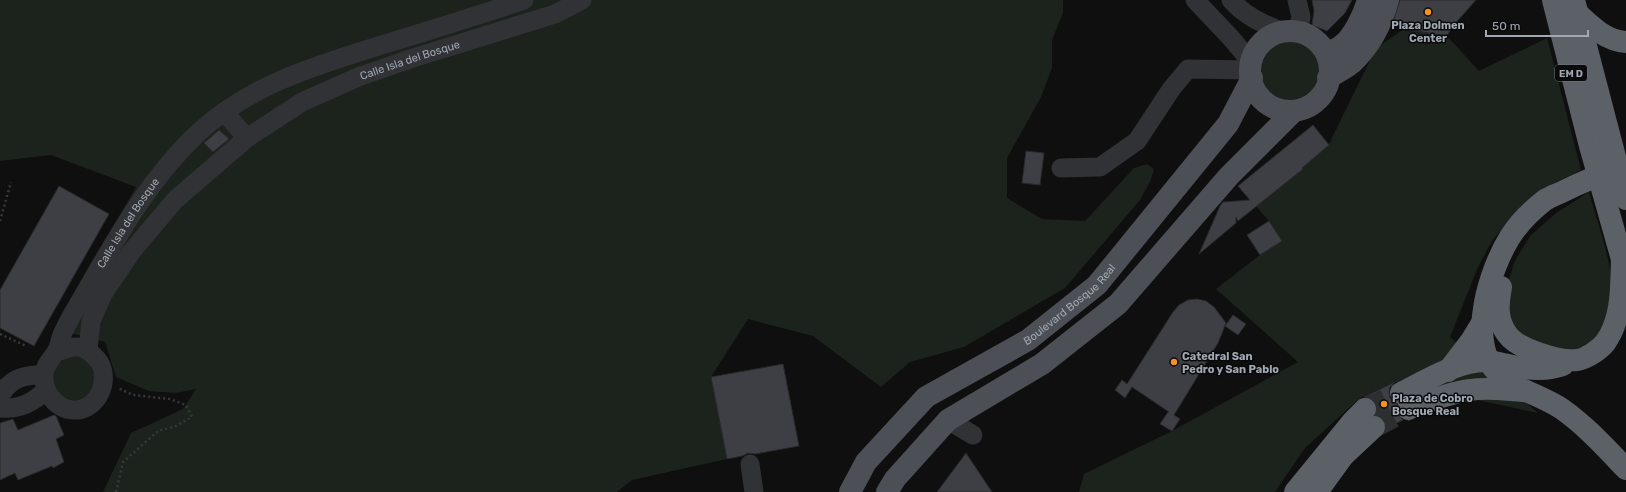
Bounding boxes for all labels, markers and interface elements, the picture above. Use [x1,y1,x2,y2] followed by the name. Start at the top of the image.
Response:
[1423,7,1433,17] marker: Plaza Dolmen Center
[1486,12,1588,38] scale bar
[1391,19,1465,45] place label: Plaza Dolmen Center
[1492,19,1520,33] text: 50 m
[358,38,462,83] street label: Calle Isla del Bosque
[1555,65,1587,81] road number: EM D
[95,176,162,270] street label: Calle Isla del Bosque
[1021,262,1118,348] street label: Boulevard Bosque Real
[1182,350,1279,376] place label: Catedral San Pedro y San Pablo
[1169,357,1179,367] marker: Catedral San Pedro y San Pablo
[1392,392,1473,418] place label: Plaza de Cobro Bosque Real
[1379,399,1389,409] marker: Plaza de Cobro Bosque Real

